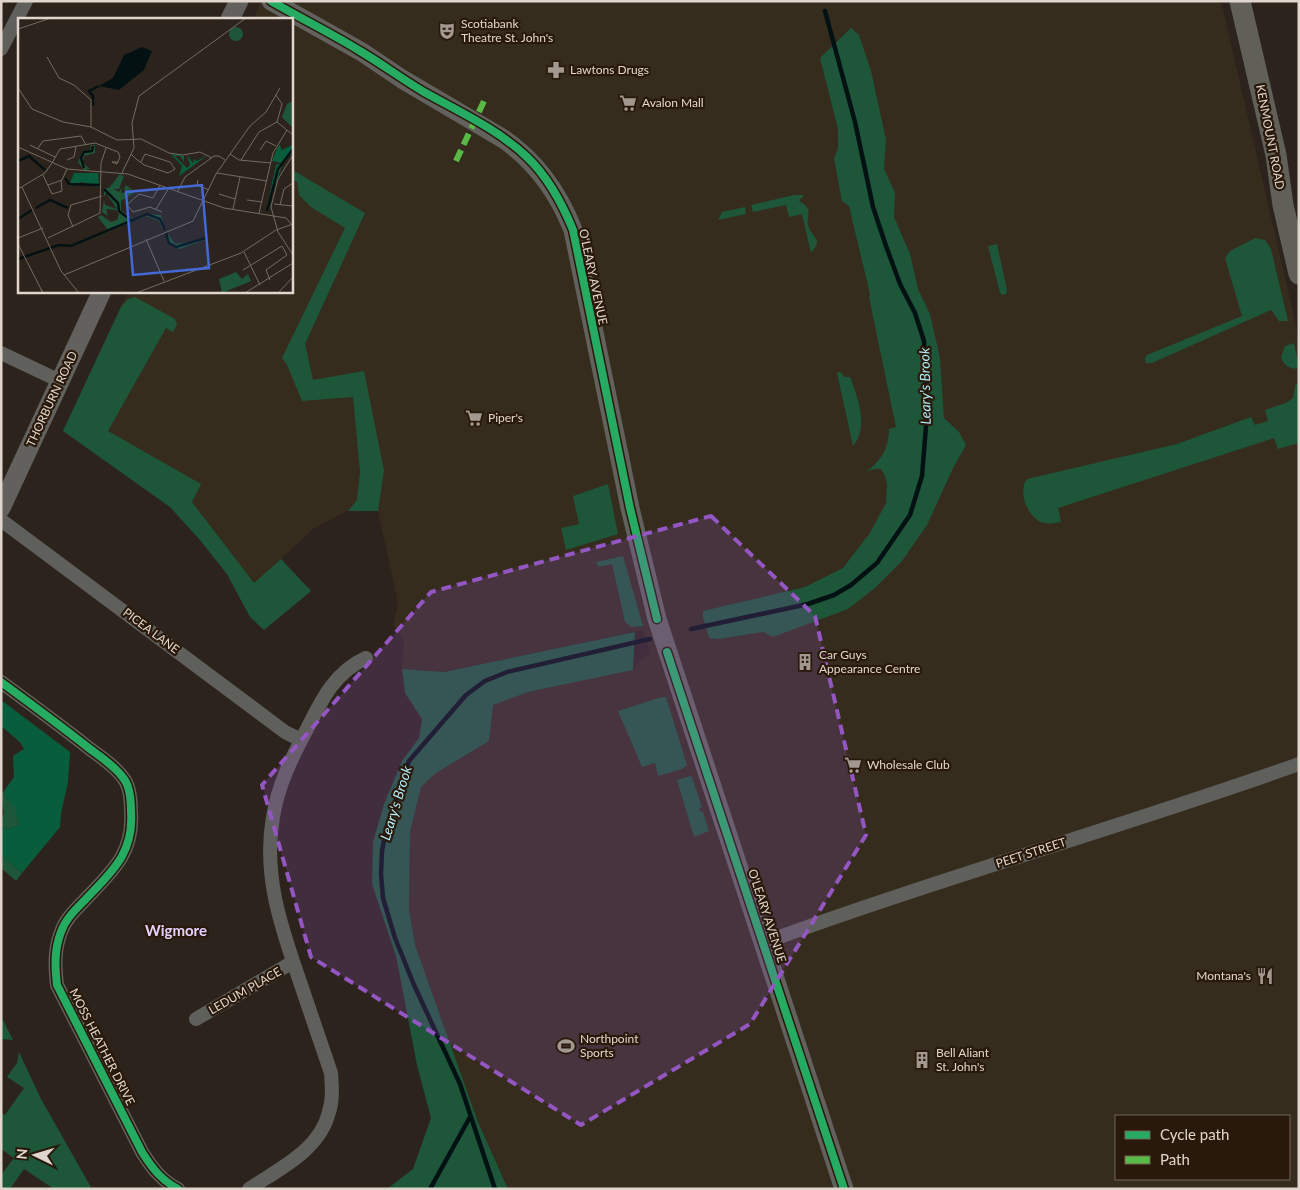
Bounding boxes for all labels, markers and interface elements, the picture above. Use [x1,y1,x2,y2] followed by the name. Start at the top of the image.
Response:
[461,16,553,45] place label: Scotiabank Theatre St. John's
[18,18,292,292] inset map
[437,21,457,41] theatre icon: Scotiabank Theatre St. John's
[546,60,566,80] pharmacy icon: Lawtons Drugs
[570,62,649,77] place label: Lawtons Drugs
[1253,83,1288,191] street label: KENMOUNT ROAD
[618,93,638,113] supermarket icon: Avalon Mall
[642,95,704,110] place label: Avalon Mall
[576,228,611,326] street label: O'LEARY AVENUE
[915,347,934,425] water label: Leary's Brook
[23,349,80,449] street label: THORBURN ROAD
[464,408,484,428] supermarket icon: Piper's
[488,410,523,425] place label: Piper's
[120,605,182,657] street label: PICEA LANE
[819,647,920,676] place label: Car Guys Appearance Centre
[795,652,815,672] building icon: Car Guys Appearance Centre
[843,755,863,775] supermarket icon: Wholesale Club
[867,757,950,772] place label: Wholesale Club
[376,763,415,842] water label: Leary's Brook
[994,834,1068,871] street label: PEET STREET
[745,867,790,965] street label: O'LEARY AVENUE
[145,921,207,939] district label: Wigmore
[206,964,284,1017] street label: LEDUM PLACE
[1255,966,1275,986] restaurant icon: Montana's
[1196,968,1251,983] place label: Montana's
[66,986,138,1108] street label: MOSS HEATHER DRIVE
[580,1031,639,1060] place label: Northpoint Sports
[556,1036,576,1056] sports icon: Northpoint Sports
[936,1045,990,1074] place label: Bell Aliant St. John's
[912,1050,932,1070] building icon: Bell Aliant St. John's
[1115,1115,1290,1180] legend
[1160,1125,1229,1143] text: Cycle path
[10,1130,60,1180] north arrow
[13,1148,30,1160] text: N
[1160,1150,1190,1168] text: Path

